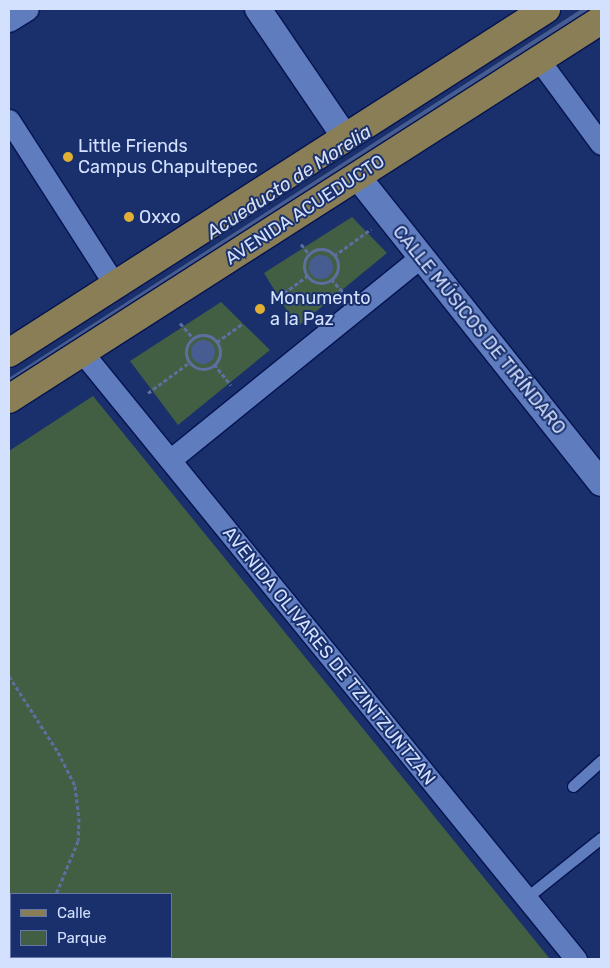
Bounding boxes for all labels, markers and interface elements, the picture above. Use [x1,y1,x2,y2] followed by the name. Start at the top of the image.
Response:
[202,120,376,244] water label: Acueducto de Morelia
[78,136,258,178] place label: Little Friends Campus Chapultepec
[221,150,389,270] street label: AVENIDA ACUEDUCTO
[62,151,74,163] marker: Little Friends Campus Chapultepec
[139,206,181,228] place label: Oxxo
[123,211,135,223] marker: Oxxo
[388,221,570,439] street label: CALLE MÚSICOS DE TIRÍNDARO
[270,288,371,330] place label: Monumento a la Paz
[254,303,266,315] marker: Monumento a la Paz
[218,522,440,790] street label: AVENIDA OLIVARES DE TZINTZUNTZAN
[10,893,172,958] legend
[57,904,91,922] text: Calle
[57,929,107,947] text: Parque

